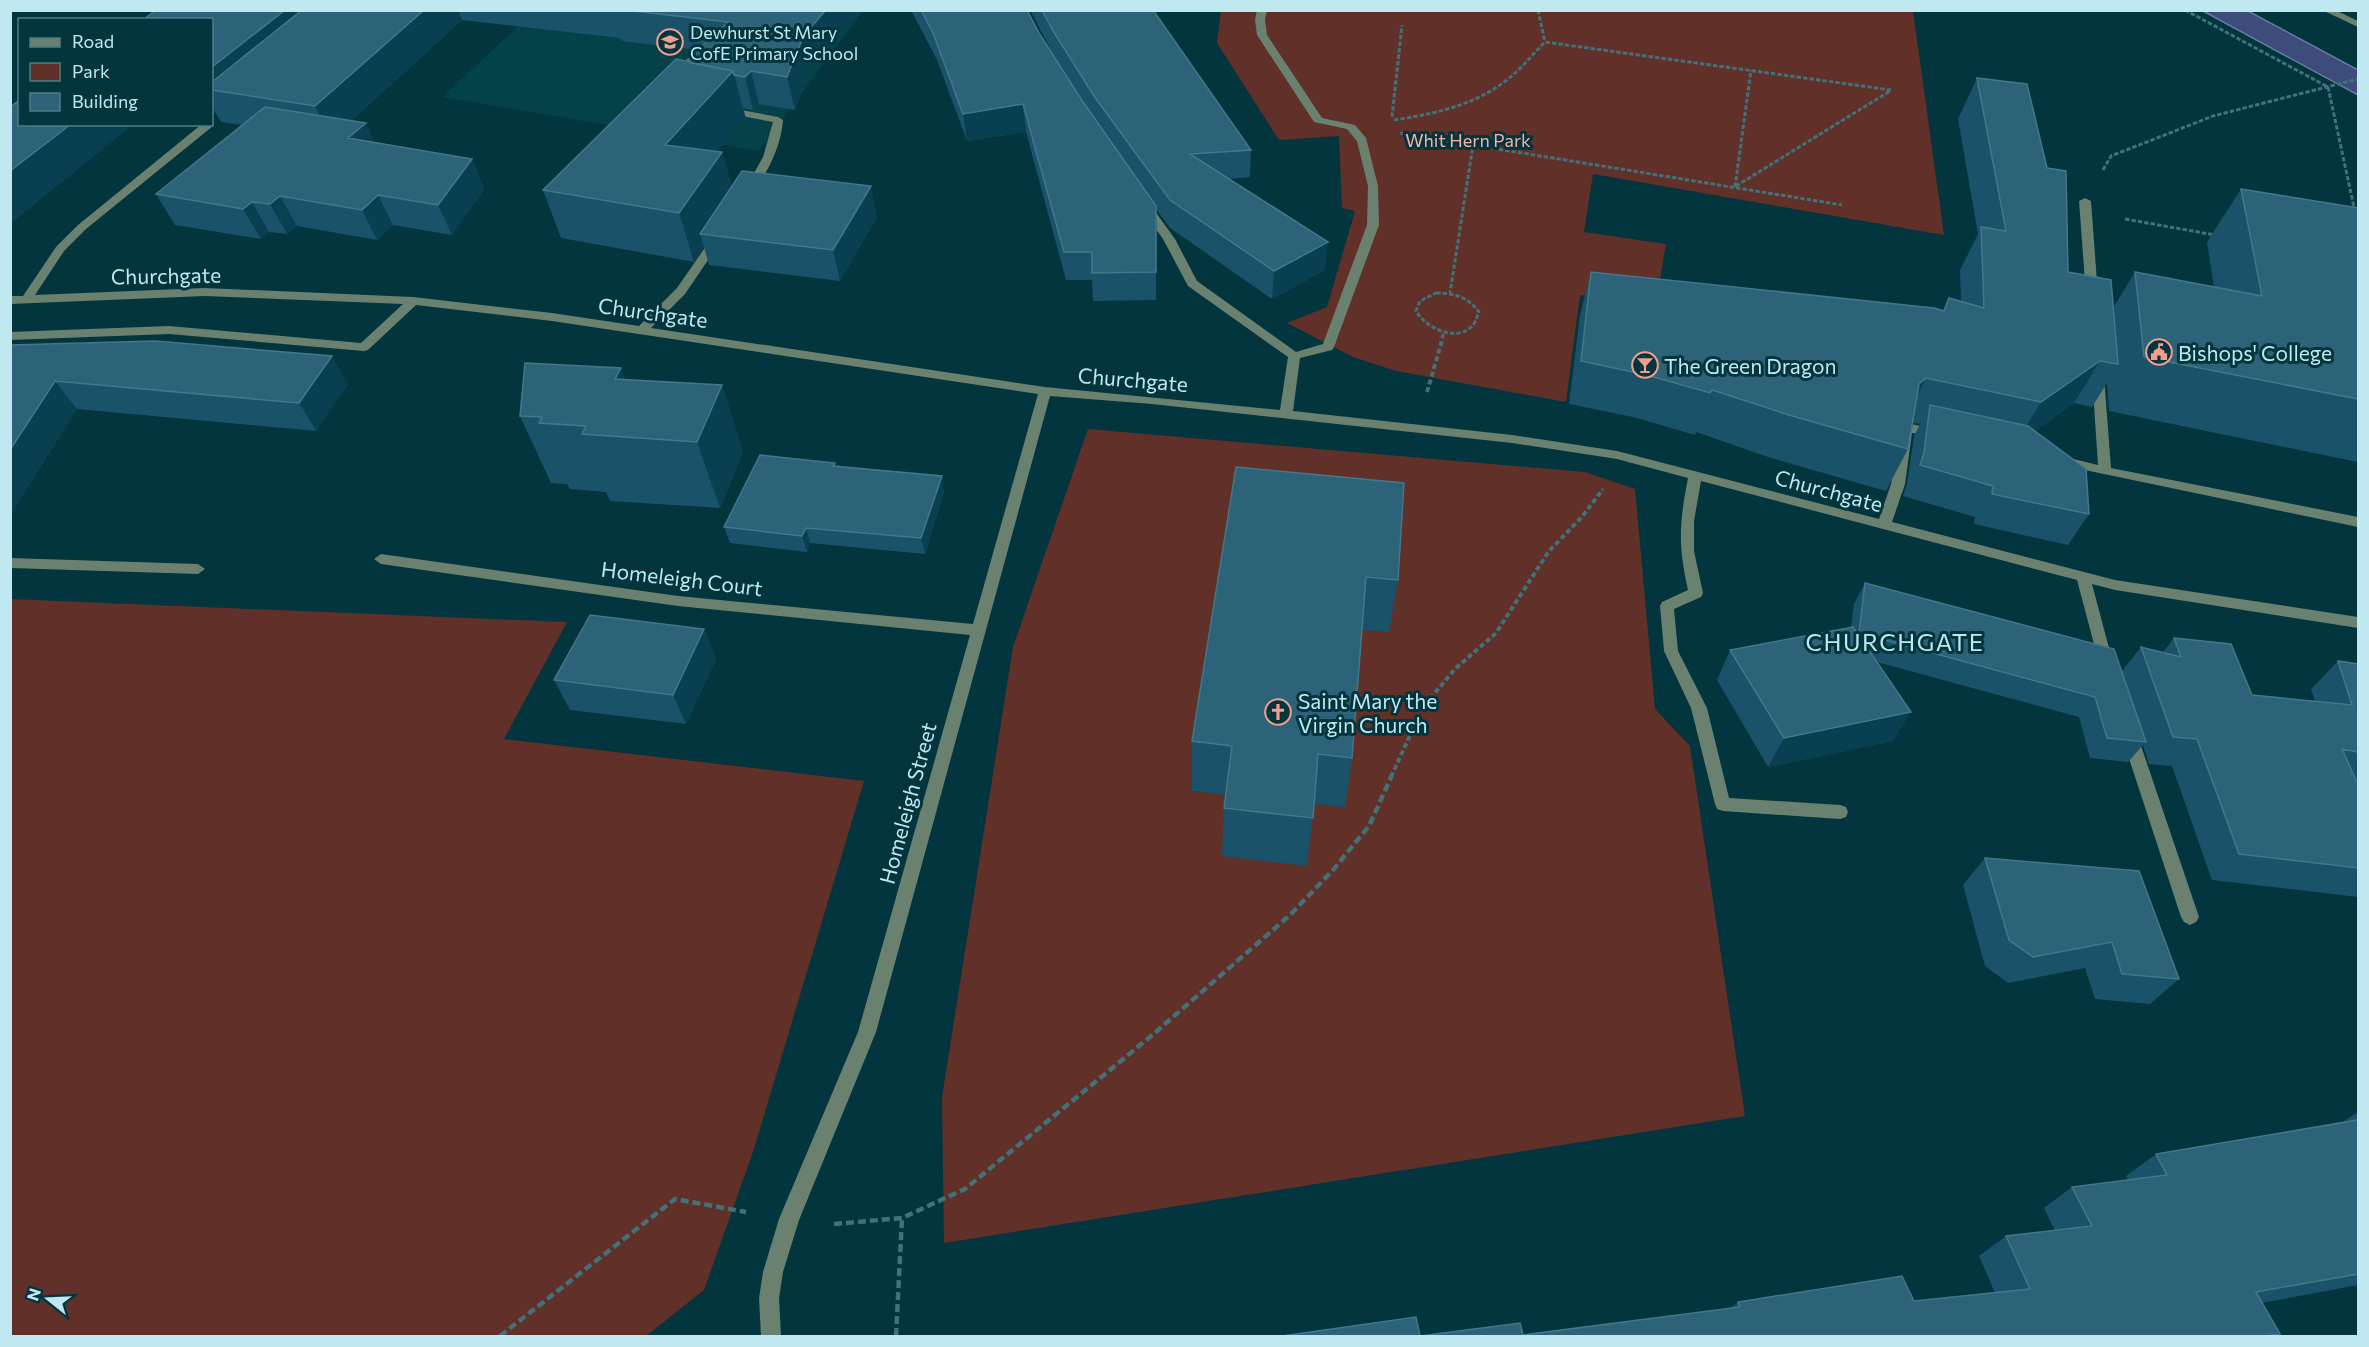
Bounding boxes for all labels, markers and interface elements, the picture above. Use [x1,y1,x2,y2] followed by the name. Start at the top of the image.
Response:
[18,18,213,126] legend
[690,21,858,64] place label: Dewhurst St Mary CofE Primary School
[655,27,685,57] school or university icon: Dewhurst St Mary CofE Primary School
[72,30,114,52] text: Road
[72,60,110,82] text: Park
[72,90,138,112] text: Building
[1405,129,1531,151] park label: Whit Hern Park
[111,262,221,288] street label: Churchgate
[597,292,709,332] street label: Churchgate
[2144,337,2174,367] public building icon: Bishops' College
[2178,340,2332,365] place label: Bishops' College
[1630,350,1660,380] bar icon: The Green Dragon
[1664,353,1837,378] place label: The Green Dragon
[1077,362,1189,396] street label: Churchgate
[1772,464,1886,516] street label: Churchgate
[600,556,764,600] street label: Homeleigh Court
[1806,627,1984,656] district label: CHURCHGATE
[1298,688,1437,737] place label: Saint Mary the Virgin Church
[1263,697,1293,727] church icon: Saint Mary the Virgin Church
[873,719,941,887] street label: Homeleigh Street
[18,1269,78,1329] north arrow
[22,1286,44,1303] text: N

